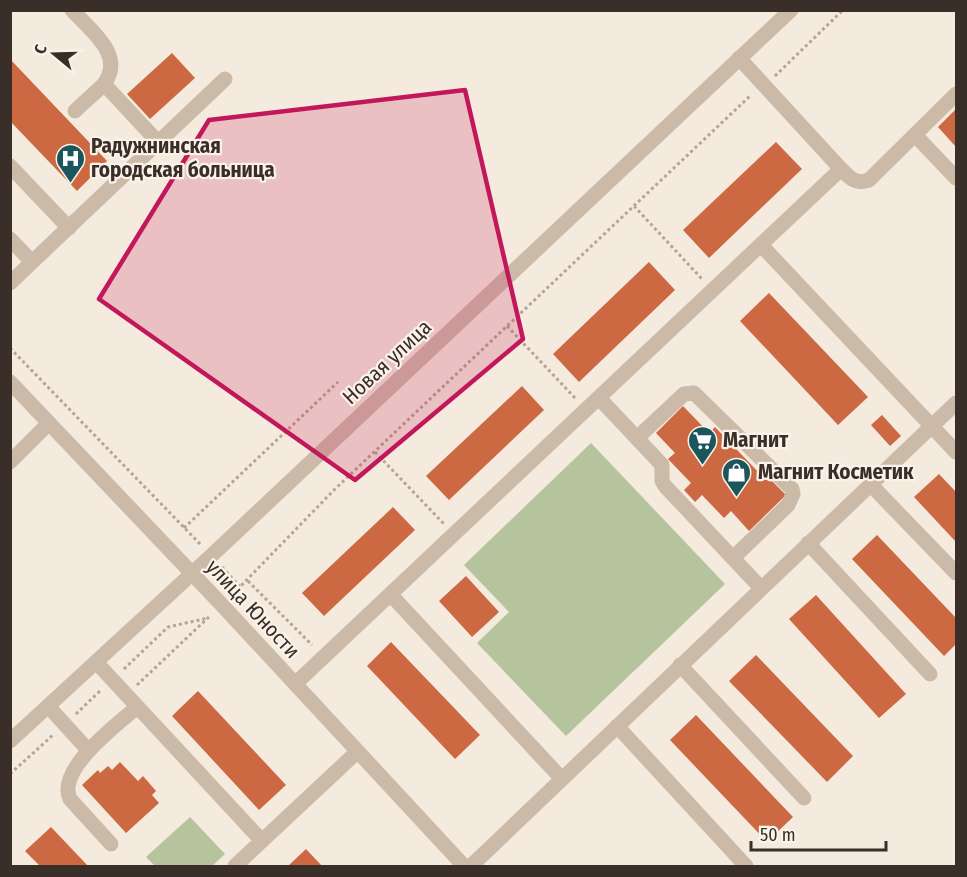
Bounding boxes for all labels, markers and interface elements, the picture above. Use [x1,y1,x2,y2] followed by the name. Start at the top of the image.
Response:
[24,24,84,84] north arrow
[30,42,51,56] text: С
[91,133,275,183] place label: Радужнинская городская больница
[54,142,86,184] hospital icon: Радужнинская городская больница
[337,314,437,410] street label: Новая улица
[686,424,718,466] supermarket icon: Магнит
[723,427,789,453] place label: Магнит
[721,456,753,498] shop icon: Магнит Косметик
[758,459,914,485] place label: Магнит Косметик
[201,554,305,664] street label: улица Юности
[751,814,886,852] scale bar
[760,824,796,846] text: 50 m

